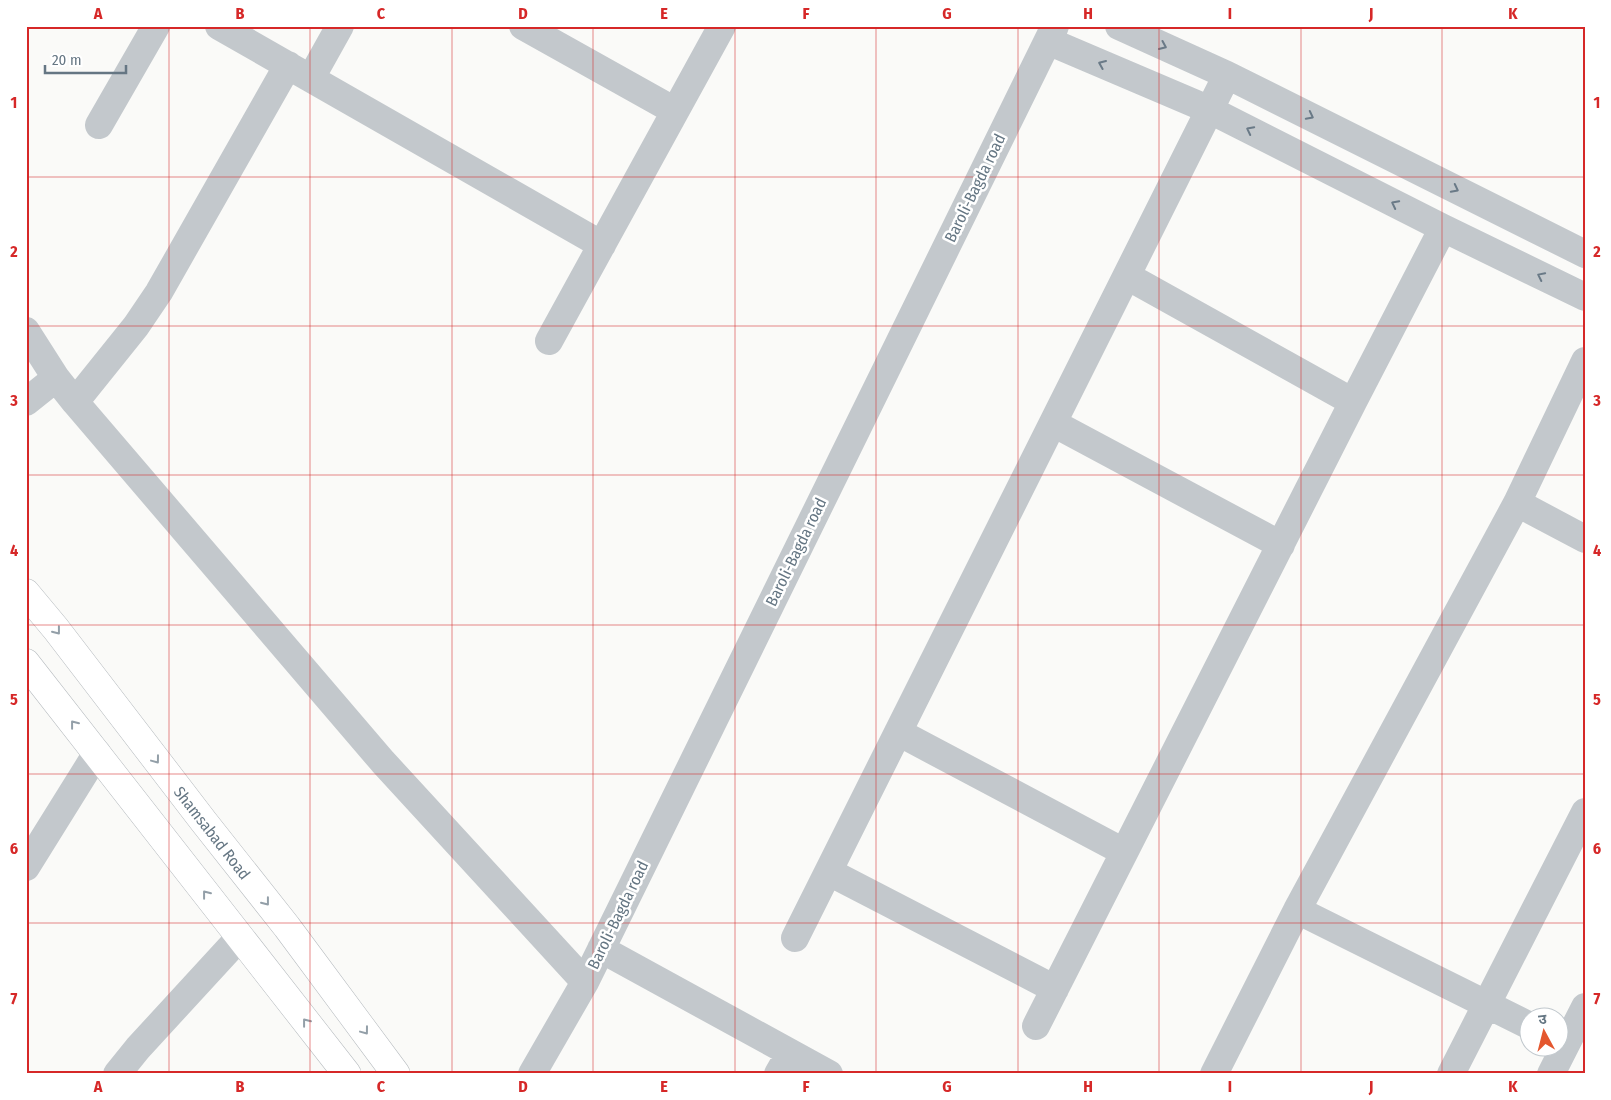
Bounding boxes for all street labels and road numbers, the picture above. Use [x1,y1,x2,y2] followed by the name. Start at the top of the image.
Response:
[941,131,1009,245] street label: Baroli-Bagda road
[762,495,830,609] street label: Baroli-Bagda road
[170,783,254,883] street label: Shamsabad Road
[584,858,652,972] street label: Baroli-Bagda road

